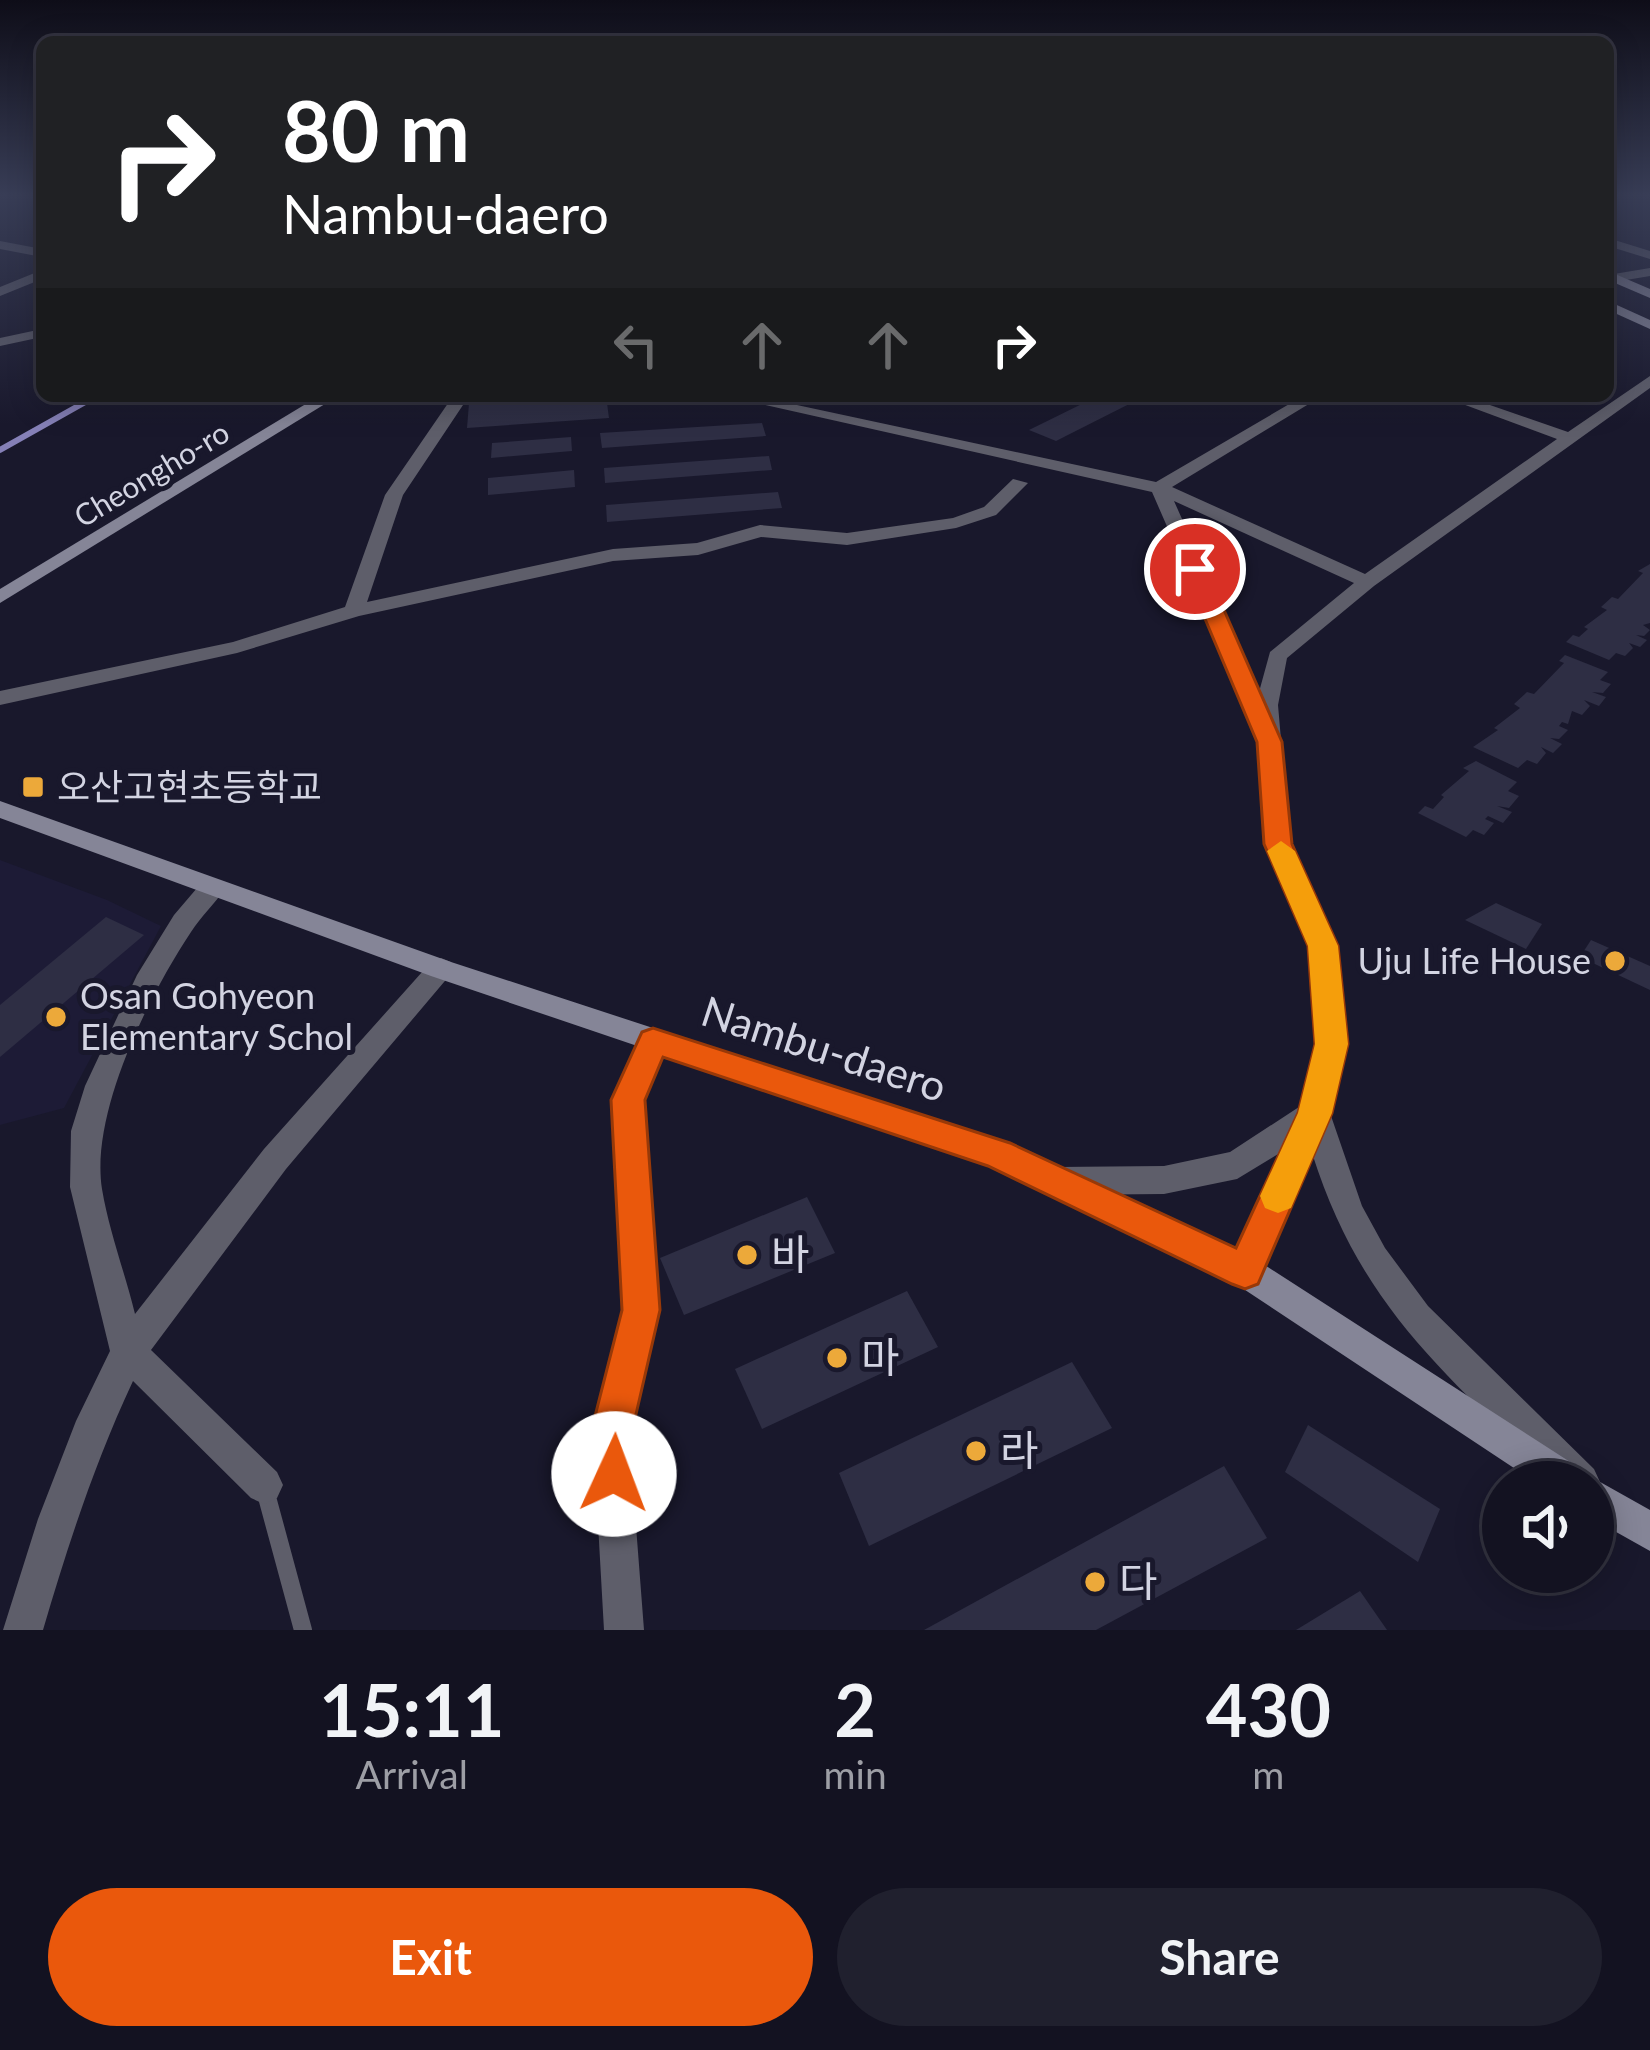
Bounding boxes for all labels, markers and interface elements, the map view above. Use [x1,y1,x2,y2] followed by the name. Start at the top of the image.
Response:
[282,79,470,180] text: 80 m
[84,84,240,240] icon: right
[282,181,609,246] text: Nambu-daero
[603,312,669,378] icon: left
[729,312,795,378] icon: ahead
[855,312,921,378] icon: ahead
[981,312,1047,378] icon: right
[67,413,235,534] street label: Cheongho-ro
[1144,518,1246,620] pin
[1162,536,1228,602] icon: arrive
[57,764,322,808] place label: 오산고현초등학교
[20,774,46,800] marker: 오산고현초등학교
[1358,938,1591,982] place label: Uju Life House
[1602,948,1628,974] marker: Uju Life House
[80,973,353,1058] place label: Osan Gohyeon Elementary Schol
[696,985,953,1111] street label: Nambu-daero
[43,1004,69,1030] marker: Osan Gohyeon Elementary Schol
[771,1229,810,1279] place label: 바
[734,1242,760,1268] marker: 바
[861,1332,900,1382] place label: 마
[824,1345,850,1371] marker: 마
[551,1411,677,1537] position arrow
[1000,1425,1039,1475] place label: 라
[963,1438,989,1464] marker: 라
[1482,1461,1614,1593] map controls
[1482,1461,1614,1593] button: sound
[1119,1556,1158,1606] place label: 다
[1082,1569,1108,1595] marker: 다
[319,1666,505,1752] text: 15:11
[834,1666,876,1752] text: 2
[1206,1666,1331,1752] text: 430
[356,1751,468,1797] text: Arrival
[824,1751,887,1797] text: min
[1252,1751,1284,1797] text: m
[48,1888,813,2026] button: Exit
[837,1888,1602,2026] button: Share

